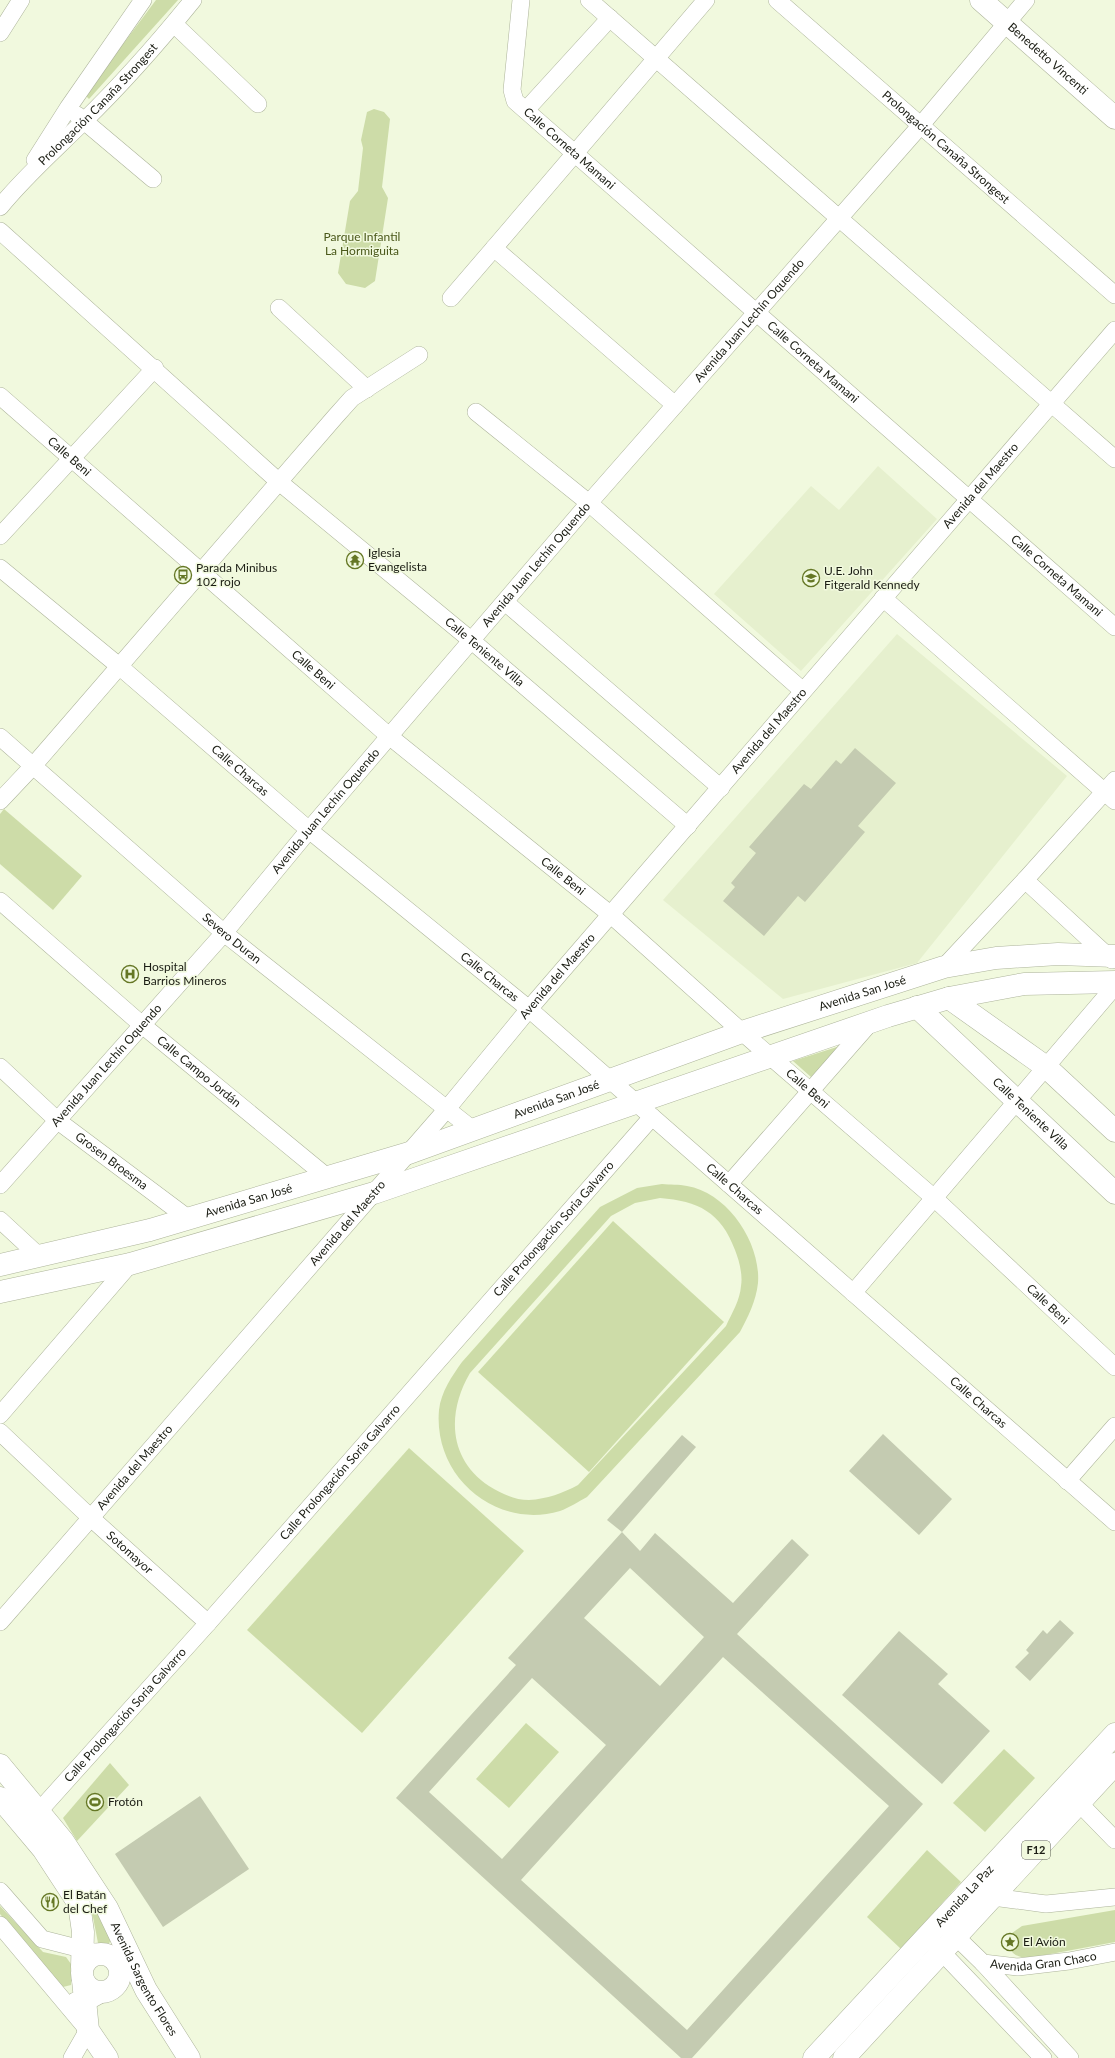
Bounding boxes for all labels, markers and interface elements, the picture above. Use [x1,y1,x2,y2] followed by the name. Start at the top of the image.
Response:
[1005,19,1091,98] street label: Benedetto Vincenti
[35,39,161,168] street label: Prolongación Canaña Strongest
[879,87,1013,207] street label: Prolongación Canaña Strongest
[521,104,619,192] street label: Calle Corneta Mamani
[324,229,400,258] park label: Parque Infantil La Hormiguita
[691,255,807,385] street label: Avenida Juan Lechín Oquendo
[764,318,862,406] street label: Calle Corneta Mamani
[45,433,94,479] street label: Calle Beni
[939,439,1021,531] street label: Avenida del Maestro
[478,499,593,630] street label: Avenida Juan Lechín Oquendo
[1008,531,1106,620] street label: Calle Corneta Mamani
[368,545,427,574] place label: Iglesia Evangelista
[345,550,365,570] temple icon: Iglesia Evangelista
[196,560,277,589] place label: Parada Minibus 102 rojo
[824,563,921,592] place label: U.E. John Fitgerald Kennedy
[173,565,193,585] bus stop icon: Parada Minibus 102 rojo
[801,568,821,588] school or university icon: U.E. John Fitgerald Kennedy
[442,614,528,689] street label: Calle Teniente Villa
[289,646,338,692] street label: Calle Beni
[728,685,810,776] street label: Avenida del Maestro
[209,741,272,799] street label: Calle Charcas
[268,745,383,876] street label: Avenida Juan Lechín Oquendo
[538,853,589,898] street label: Calle Beni
[199,910,264,967] street label: Severo Duran
[516,930,598,1022] street label: Avenida del Maestro
[458,948,522,1005] street label: Calle Charcas
[143,959,226,988] place label: Hospital Barrios Mineros
[120,964,140,984] hospital icon: Hospital Barrios Mineros
[817,972,908,1014] street label: Avenida San José
[47,1000,165,1130] street label: Avenida Juan Lechín Oquendo
[154,1032,244,1110] street label: Calle Campo Jordán
[783,1065,833,1111] street label: Calle Beni
[990,1074,1072,1153] street label: Calle Teniente Villa
[511,1076,601,1121] street label: Avenida San José
[72,1129,151,1193] street label: Grosen Broesma
[490,1158,617,1300] street label: Calle Prolongación Soria Galvarro
[703,1160,767,1218] street label: Calle Charcas
[306,1177,388,1268] street label: Avenida del Maestro
[203,1180,294,1220] street label: Avenida San José
[1024,1280,1073,1327] street label: Calle Beni
[947,1373,1010,1431] street label: Calle Charcas
[276,1401,403,1543] street label: Calle Prolongación Soria Galvarro
[93,1421,176,1513] street label: Avenida del Maestro
[104,1528,157,1577] street label: Sotomayor
[61,1644,189,1785] street label: Calle Prolongación Soria Galvarro
[85,1792,105,1812] sports icon: Frotón
[108,1794,143,1809] place label: Frotón
[1022,1841,1050,1859] road number: F12
[932,1861,997,1930] street label: Avenida La Paz
[63,1887,108,1916] place label: El Batán del Chef
[40,1892,60,1912] restaurant icon: El Batán del Chef
[108,1919,181,2039] street label: Avenida Sargento Flores
[1000,1932,1020,1952] place icon: El Avión
[1023,1934,1066,1949] place label: El Avión
[989,1948,1098,1974] street label: Avenida Gran Chaco

